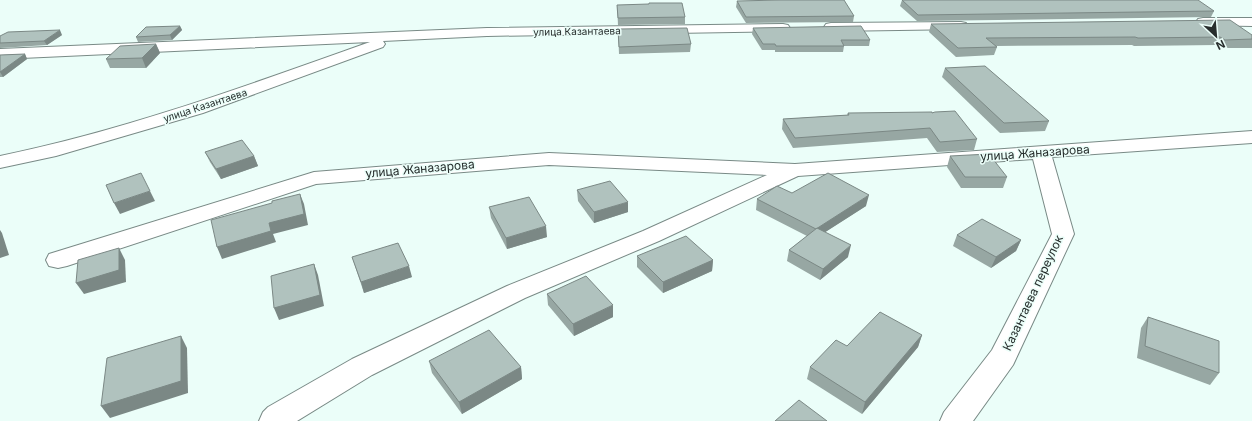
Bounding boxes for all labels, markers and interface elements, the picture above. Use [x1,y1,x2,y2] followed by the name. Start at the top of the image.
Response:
[1196,16,1236,56] north arrow
[533,24,621,38] street label: улица Казантаева
[1214,37,1227,53] text: N
[162,86,248,124] street label: улица Казантаева
[980,141,1090,164] street label: улица Жаназарова
[365,156,475,181] street label: улица Жаназарова
[999,232,1066,353] street label: Казантаева переулок

